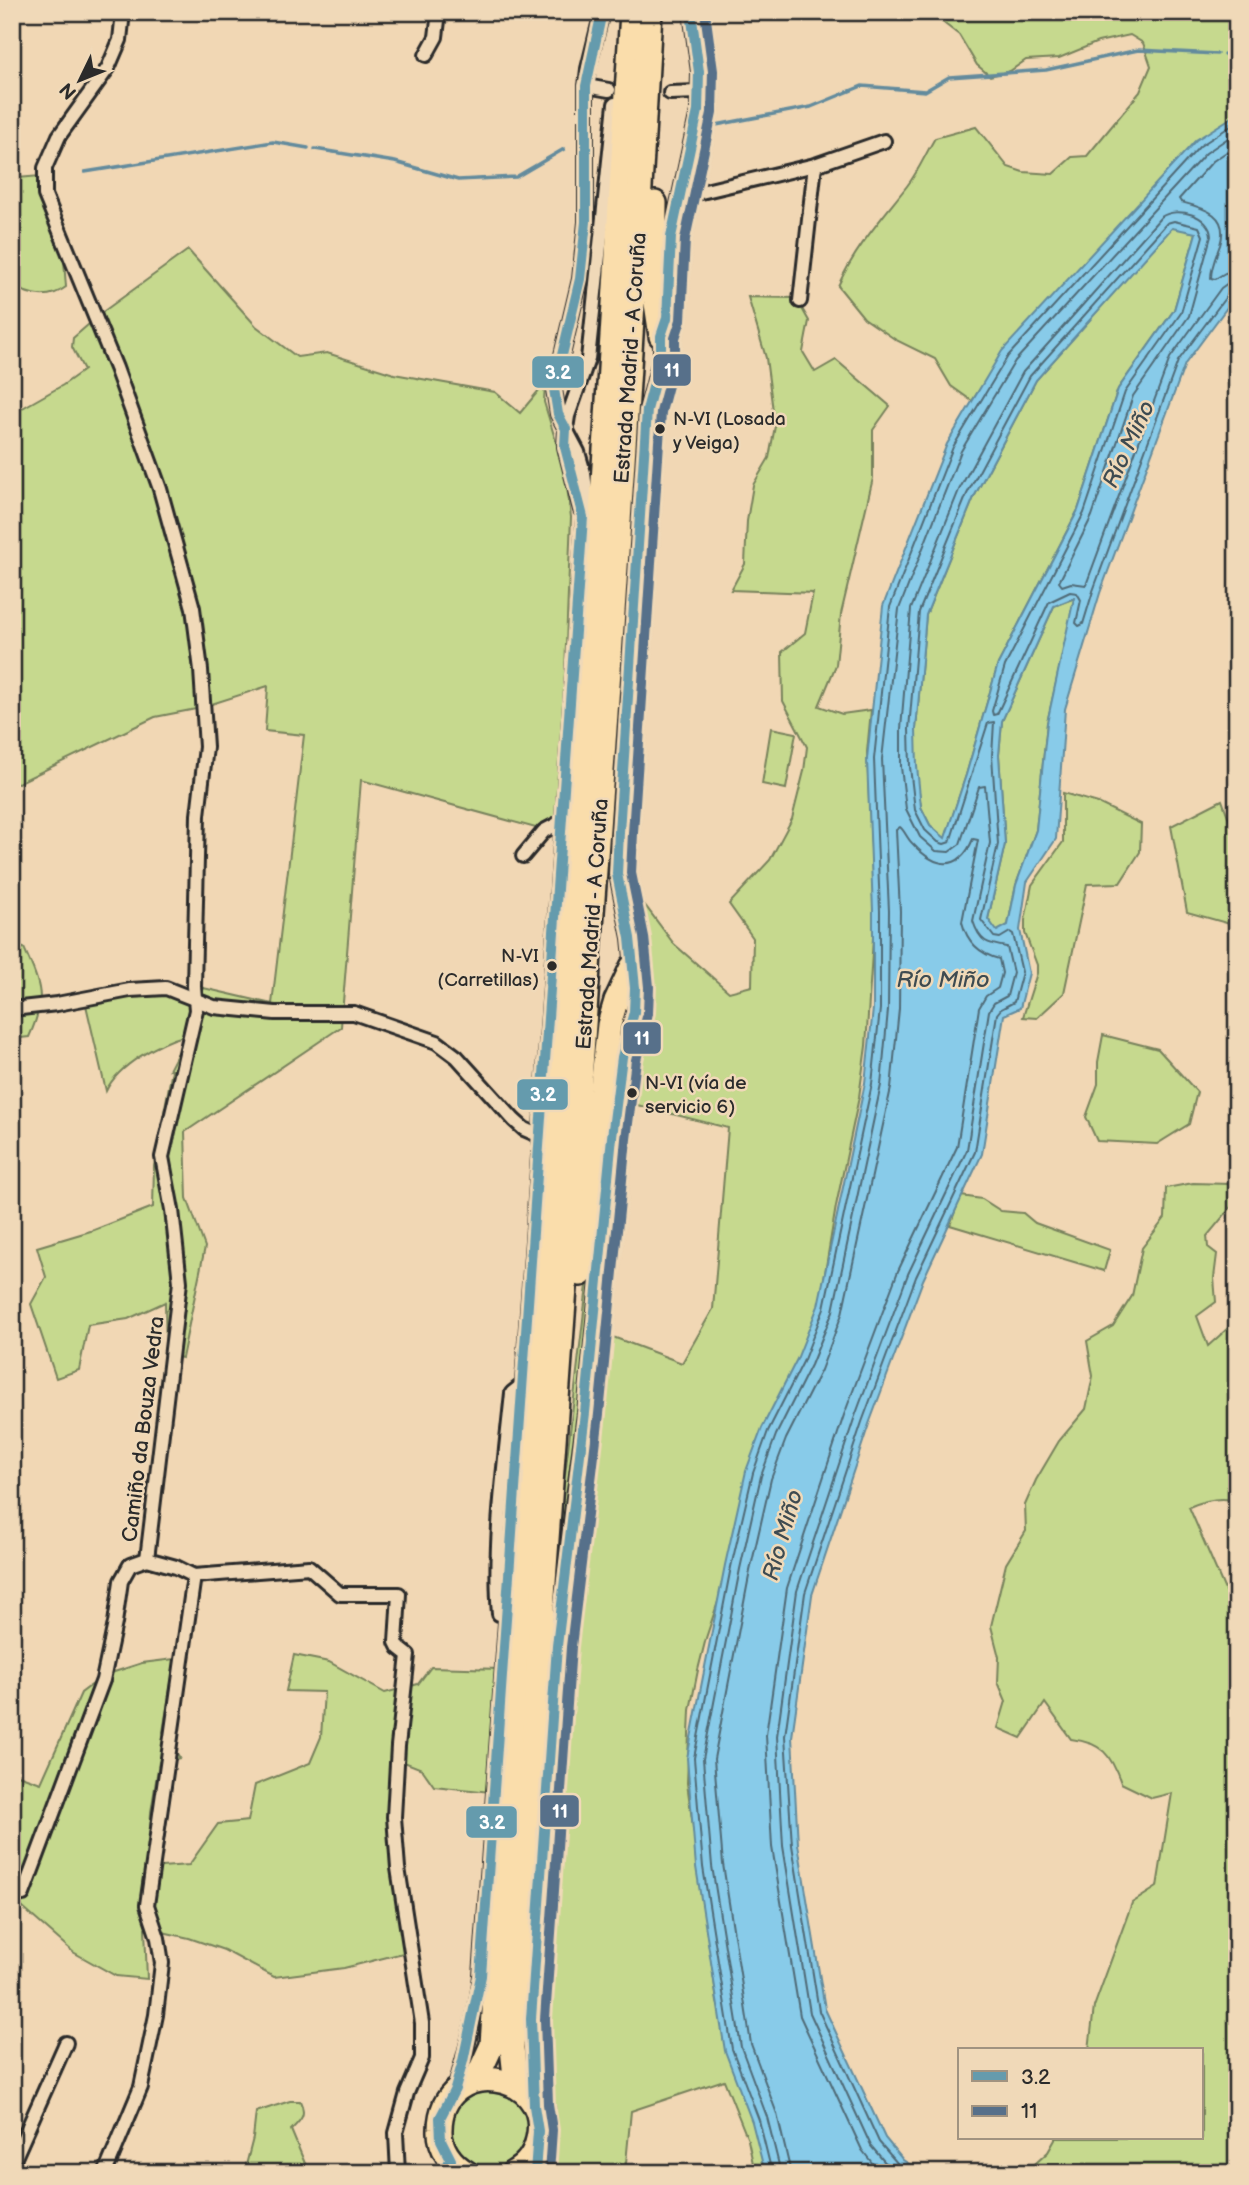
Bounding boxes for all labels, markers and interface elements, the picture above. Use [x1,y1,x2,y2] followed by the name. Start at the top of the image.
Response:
[46,46,116,116] north arrow
[55,78,82,104] text: N
[609,232,652,484] street label: Estrada Madrid - A Coruña
[652,353,692,387] line badge: 11
[531,355,585,389] line badge: 3.2
[664,360,680,383] text: 11
[545,362,572,385] text: 3.2
[1097,396,1161,492] water label: Río Miño
[672,408,786,455] place label: N-VI (Losada y Veiga)
[653,422,667,436] marker: N-VI (Losada y Veiga)
[571,798,614,1050] street label: Estrada Madrid - A Coruña
[437,945,539,992] place label: N-VI (Carretillas)
[545,959,559,973] marker: N-VI (Carretillas)
[897,966,989,994] water label: Río Miño
[622,1021,662,1055] line badge: 11
[634,1028,650,1051] text: 11
[645,1072,747,1119] place label: N-VI (vía de servicio 6)
[516,1078,569,1111] line badge: 3.2
[530,1084,557,1107] text: 3.2
[625,1086,639,1100] marker: N-VI (vía de servicio 6)
[117,1315,170,1544] street label: Camiño da Bouza Vedra
[757,1487,809,1584] water label: Río Miño
[539,1794,580,1828] line badge: 11
[552,1801,568,1824] text: 11
[465,1805,518,1839] line badge: 3.2
[479,1812,506,1835] text: 3.2
[958,2048,1204,2140] legend
[1021,2065,1051,2090] text: 3.2
[1021,2099,1037,2124] text: 11

